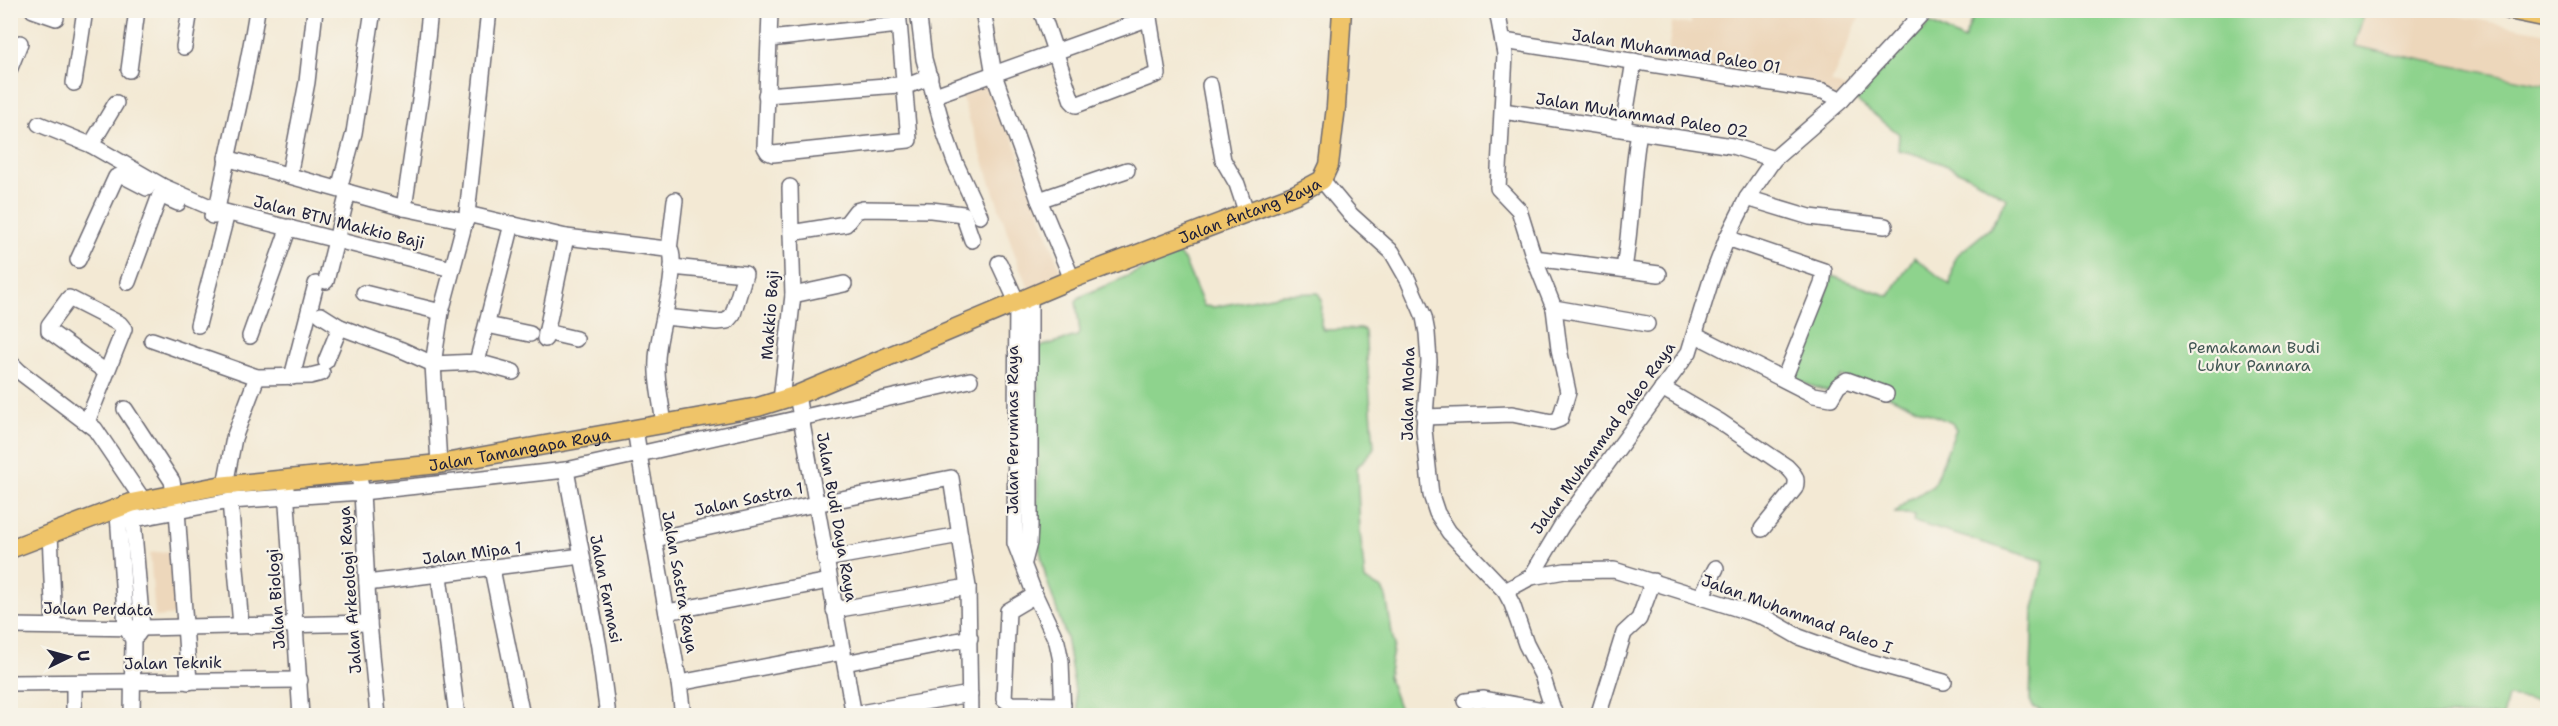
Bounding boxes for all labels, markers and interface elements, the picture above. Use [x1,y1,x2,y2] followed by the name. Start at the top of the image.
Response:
[1570,24,1782,78] street label: Jalan Muhammad Paleo 01
[1534,88,1750,142] street label: Jalan Muhammad Paleo 02
[1176,172,1324,248] street label: Jalan Antang Raya
[251,191,427,253] street label: Jalan BTN Makkio Baji
[756,269,784,361] street label: Makkio Baji
[2188,337,2320,376] park label: Pemakaman Budi Luhur Pannara
[1526,338,1680,538] street label: Jalan Muhammad Paleo Raya
[1002,345,1023,515] street label: Jalan Perumnas Raya
[1397,347,1419,441] street label: Jalan Moha
[428,423,612,475] street label: Jalan Tamangapa Raya
[812,431,862,603] street label: Jalan Budi Daya Raya
[693,477,805,521] street label: Jalan Sastra 1
[334,505,366,675] street label: Jalan Arkeologi Raya
[657,509,703,655] street label: Jalan Sastra Raya
[585,533,627,645] street label: Jalan Farmasi
[421,536,523,570] street label: Jalan Mipa 1
[262,548,290,650] street label: Jalan Biologi
[1698,570,1896,659] street label: Jalan Muhammad Paleo I
[43,598,153,620] street label: Jalan Perdata
[39,627,99,687] north arrow
[73,649,94,662] text: U
[124,652,222,674] street label: Jalan Teknik

